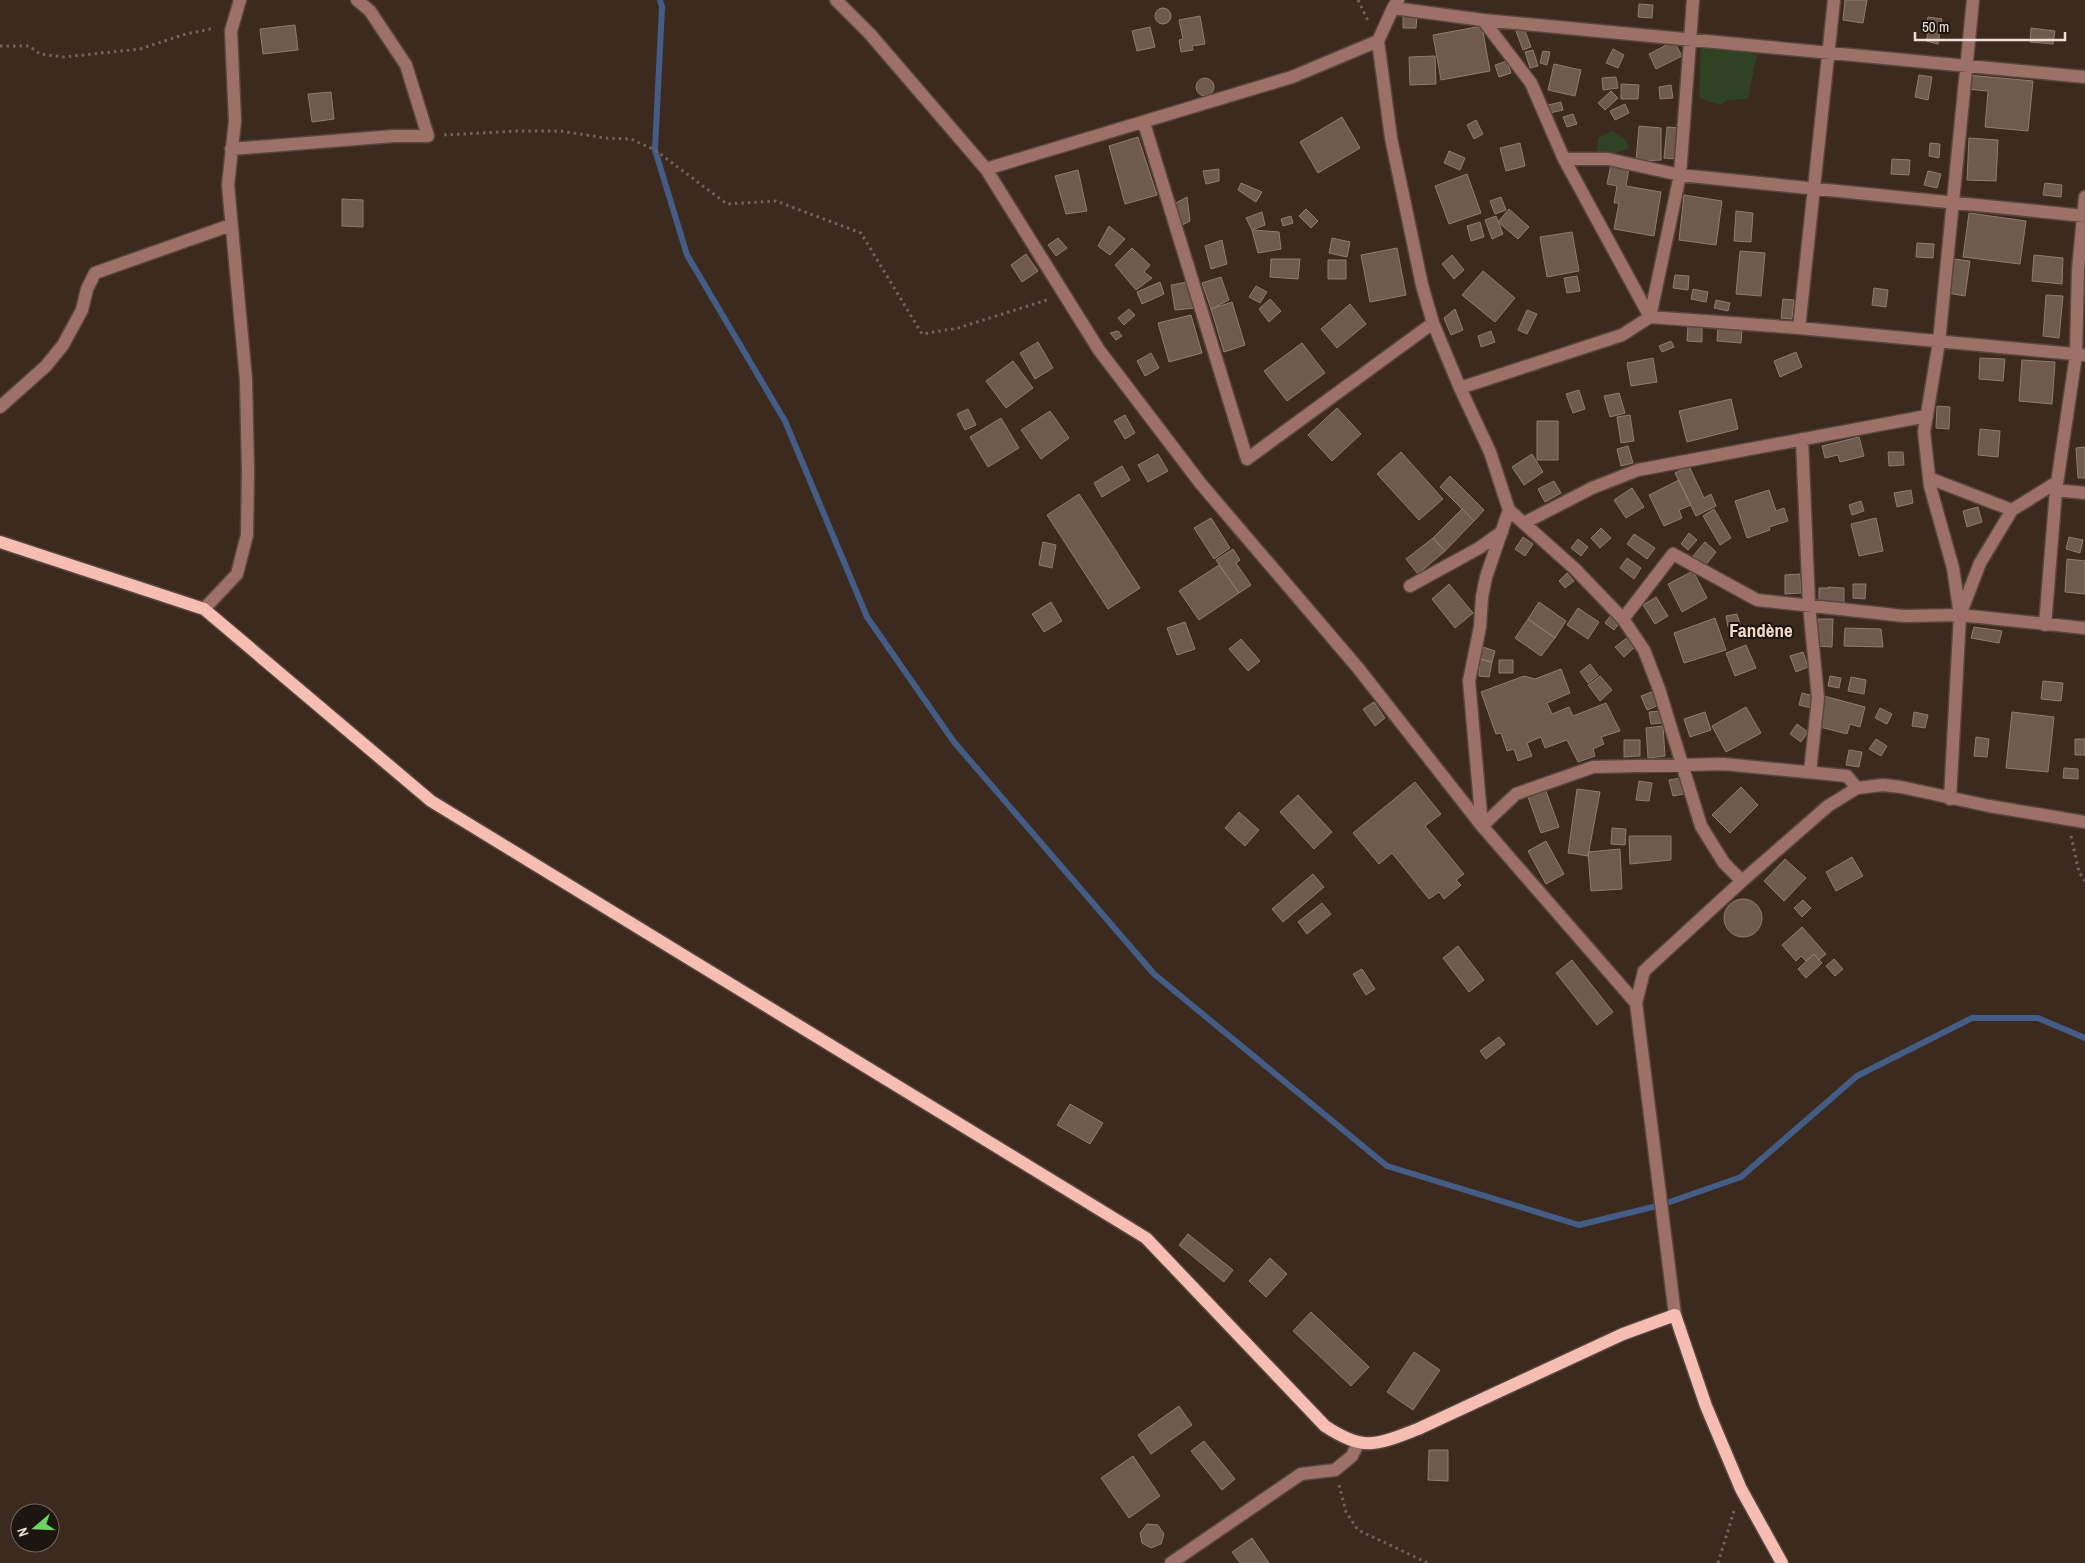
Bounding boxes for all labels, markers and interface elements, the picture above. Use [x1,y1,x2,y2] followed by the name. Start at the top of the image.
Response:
[1915,10,2065,42] scale bar
[1922,16,1949,37] text: 50 m
[1729,617,1793,643] district label: Fandène
[10,1503,60,1553] north arrow
[13,1525,33,1539] text: N

